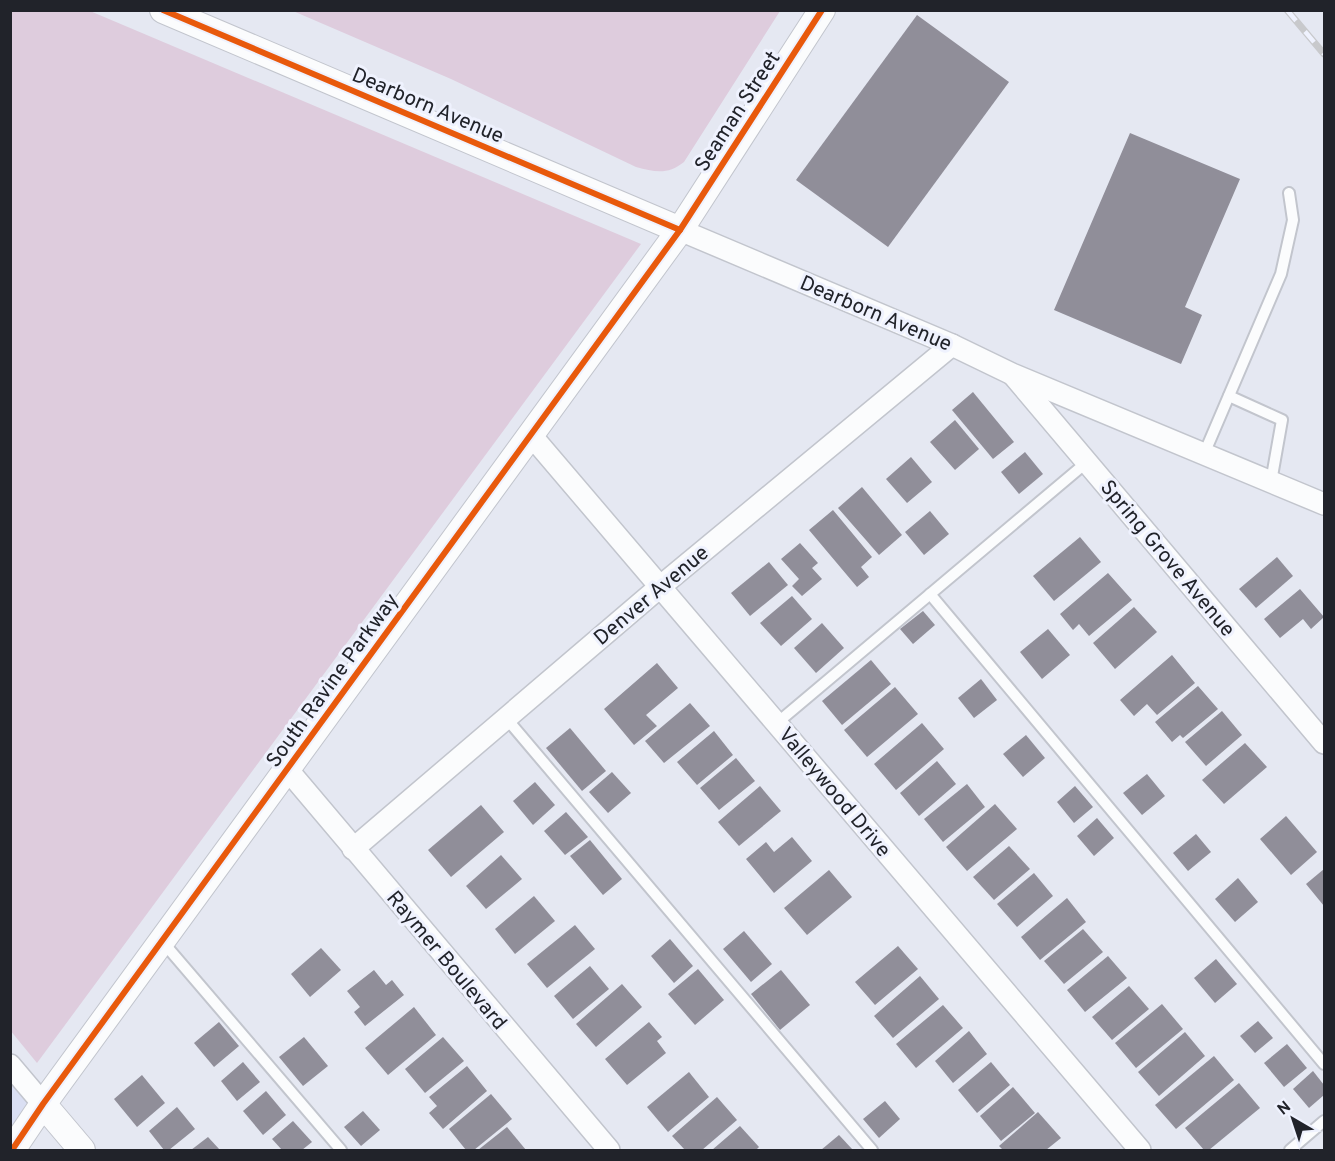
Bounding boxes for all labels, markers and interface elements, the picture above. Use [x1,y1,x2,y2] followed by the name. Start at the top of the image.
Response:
[689,46,787,177] street label: Seaman Street
[347,62,508,151] street label: Dearborn Avenue
[795,270,956,359] street label: Dearborn Avenue
[1093,475,1240,643] street label: Spring Grove Avenue
[589,540,715,652] street label: Denver Avenue
[261,588,406,773] street label: South Ravine Parkway
[772,722,896,864] street label: Valleywood Drive
[380,886,512,1036] street label: Raymer Boulevard
[1263,1089,1323,1149] north arrow
[1274,1098,1296,1120] text: N

